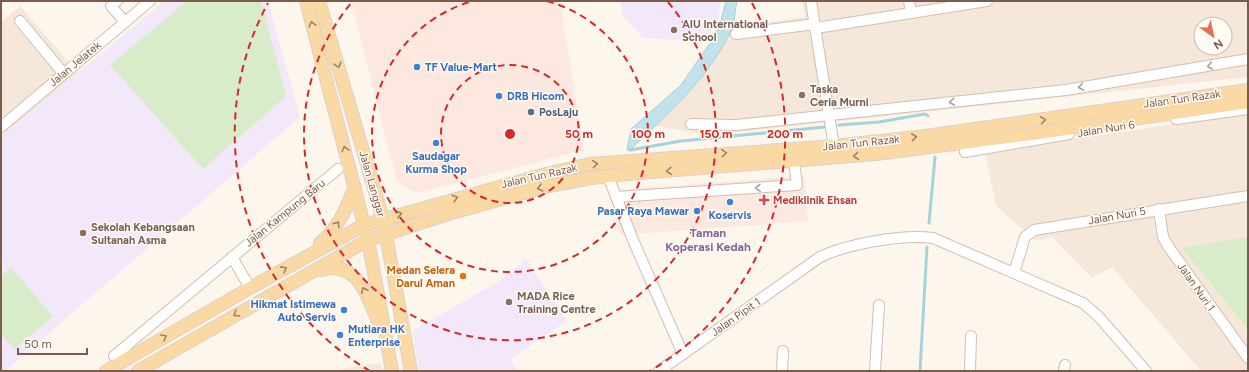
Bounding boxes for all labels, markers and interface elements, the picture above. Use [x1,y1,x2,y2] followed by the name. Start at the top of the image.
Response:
[1193,16,1233,56] north arrow
[682,18,768,44] place label: AIU International School
[308,21,316,27] one-way arrow
[669,25,679,35] marker: AIU International School
[1211,36,1225,52] text: N
[47,38,104,89] street label: Jalan Jelatek
[425,61,497,74] place label: TF Value-Mart
[1206,61,1213,70] one-way arrow
[333,62,342,69] one-way arrow
[412,62,422,72] marker: TF Value-Mart
[1078,82,1084,91] one-way arrow
[810,83,869,109] place label: Taska Ceria Murni
[1143,87,1222,111] street label: Jalan Tun Razak
[507,90,565,103] place label: DRB Hicom
[797,90,807,100] marker: Taska Ceria Murni
[494,91,504,101] marker: DRB Hicom
[949,98,955,107] one-way arrow
[539,106,578,119] place label: PosLaju
[526,107,536,117] marker: PosLaju
[1040,116,1046,125] one-way arrow
[1076,118,1136,140] street label: Jalan Nuri 6
[503,127,517,141] centre of rings
[565,127,593,141] text: 50 m
[631,127,665,141] text: 100 m
[699,127,733,141] text: 150 m
[767,127,803,141] text: 200 m
[822,132,901,154] street label: Jalan Tun Razak
[911,133,917,142] one-way arrow
[431,138,441,148] marker: Saudagar Kurma Shop
[341,146,350,153] one-way arrow
[721,149,727,158] one-way arrow
[356,150,388,219] street label: Jalan Langgar
[405,150,467,176] place label: Saudagar Kurma Shop
[853,151,859,160] one-way arrow
[592,160,598,169] one-way arrow
[500,161,579,191] street label: Jalan Tun Razak
[666,166,672,175] one-way arrow
[242,177,328,249] street label: Jalan Kampung Baru
[755,183,761,192] one-way arrow
[537,184,543,192] one-way arrow
[451,194,458,203] one-way arrow
[758,194,770,206] marker: Mediklinik Ehsan
[773,194,857,207] place label: Mediklinik Ehsan
[725,197,735,207] marker: Koservis
[597,205,690,218] place label: Pasar Raya Mawar
[1087,205,1147,227] street label: Jalan Nuri 5
[692,206,702,216] marker: Pasar Raya Mawar
[709,209,751,222] place label: Koservis
[395,211,402,219] one-way arrow
[91,221,195,247] place label: Sekolah Kebangsaan Sultanah Asma
[332,221,340,228] one-way arrow
[665,226,751,254] district label: Taman Koperasi Kedah
[78,228,88,238] marker: Sekolah Kebangsaan Sultanah Asma
[1175,260,1217,314] street label: Jalan Nuri 1
[387,264,455,290] place label: Medan Selera Darul Aman
[279,266,287,274] one-way arrow
[458,271,468,281] marker: Medan Selera Darul Aman
[361,286,369,294] one-way arrow
[517,290,596,316] place label: MADA Rice Training Centre
[709,295,763,339] street label: Jalan Pipit 1
[504,297,514,307] marker: MADA Rice Training Centre
[251,298,336,324] place label: Hikmat Istimewa Auto Servis
[339,305,349,315] marker: Hikmat Istimewa Auto Servis
[233,310,240,317] one-way arrow
[348,323,406,349] place label: Mutiara HK Enterprise
[18,330,87,356] scale bar
[335,330,345,340] marker: Mutiara HK Enterprise
[160,335,167,342] one-way arrow
[24,337,52,351] text: 50 m

